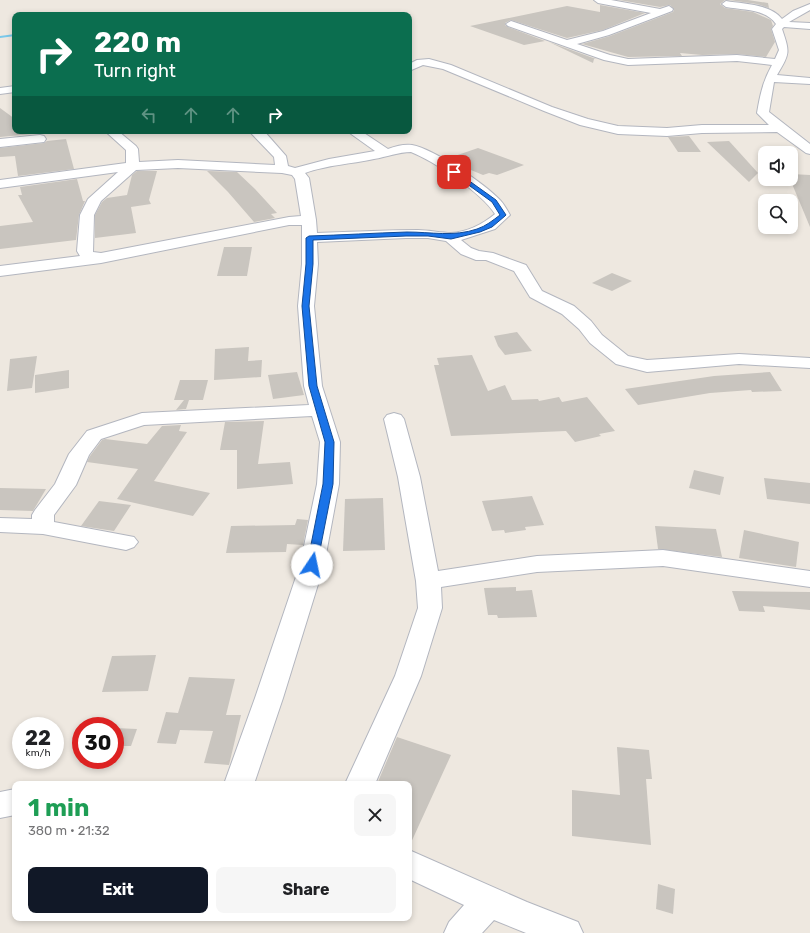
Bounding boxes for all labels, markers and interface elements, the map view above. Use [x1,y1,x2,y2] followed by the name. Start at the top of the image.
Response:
[94,26,181,59] text: 220 m
[28,28,80,80] icon: right
[94,60,176,82] text: Turn right
[138,104,160,126] icon: left
[180,104,202,126] icon: ahead
[222,104,244,126] icon: ahead
[264,104,286,126] icon: right
[758,146,798,234] map controls
[758,146,798,186] button: sound
[437,155,471,189] pin
[443,161,465,183] icon: arrive
[758,194,798,234] button: search
[291,544,333,586] position arrow
[72,717,124,769] speed limit sign: 30
[25,726,51,750] text: 22
[26,747,50,759] text: km/h
[28,794,89,822] text: 1 min
[354,794,396,836] button: close
[28,823,110,838] text: 380 m · 21:32
[28,867,208,913] button: Exit
[216,867,396,913] button: Share

